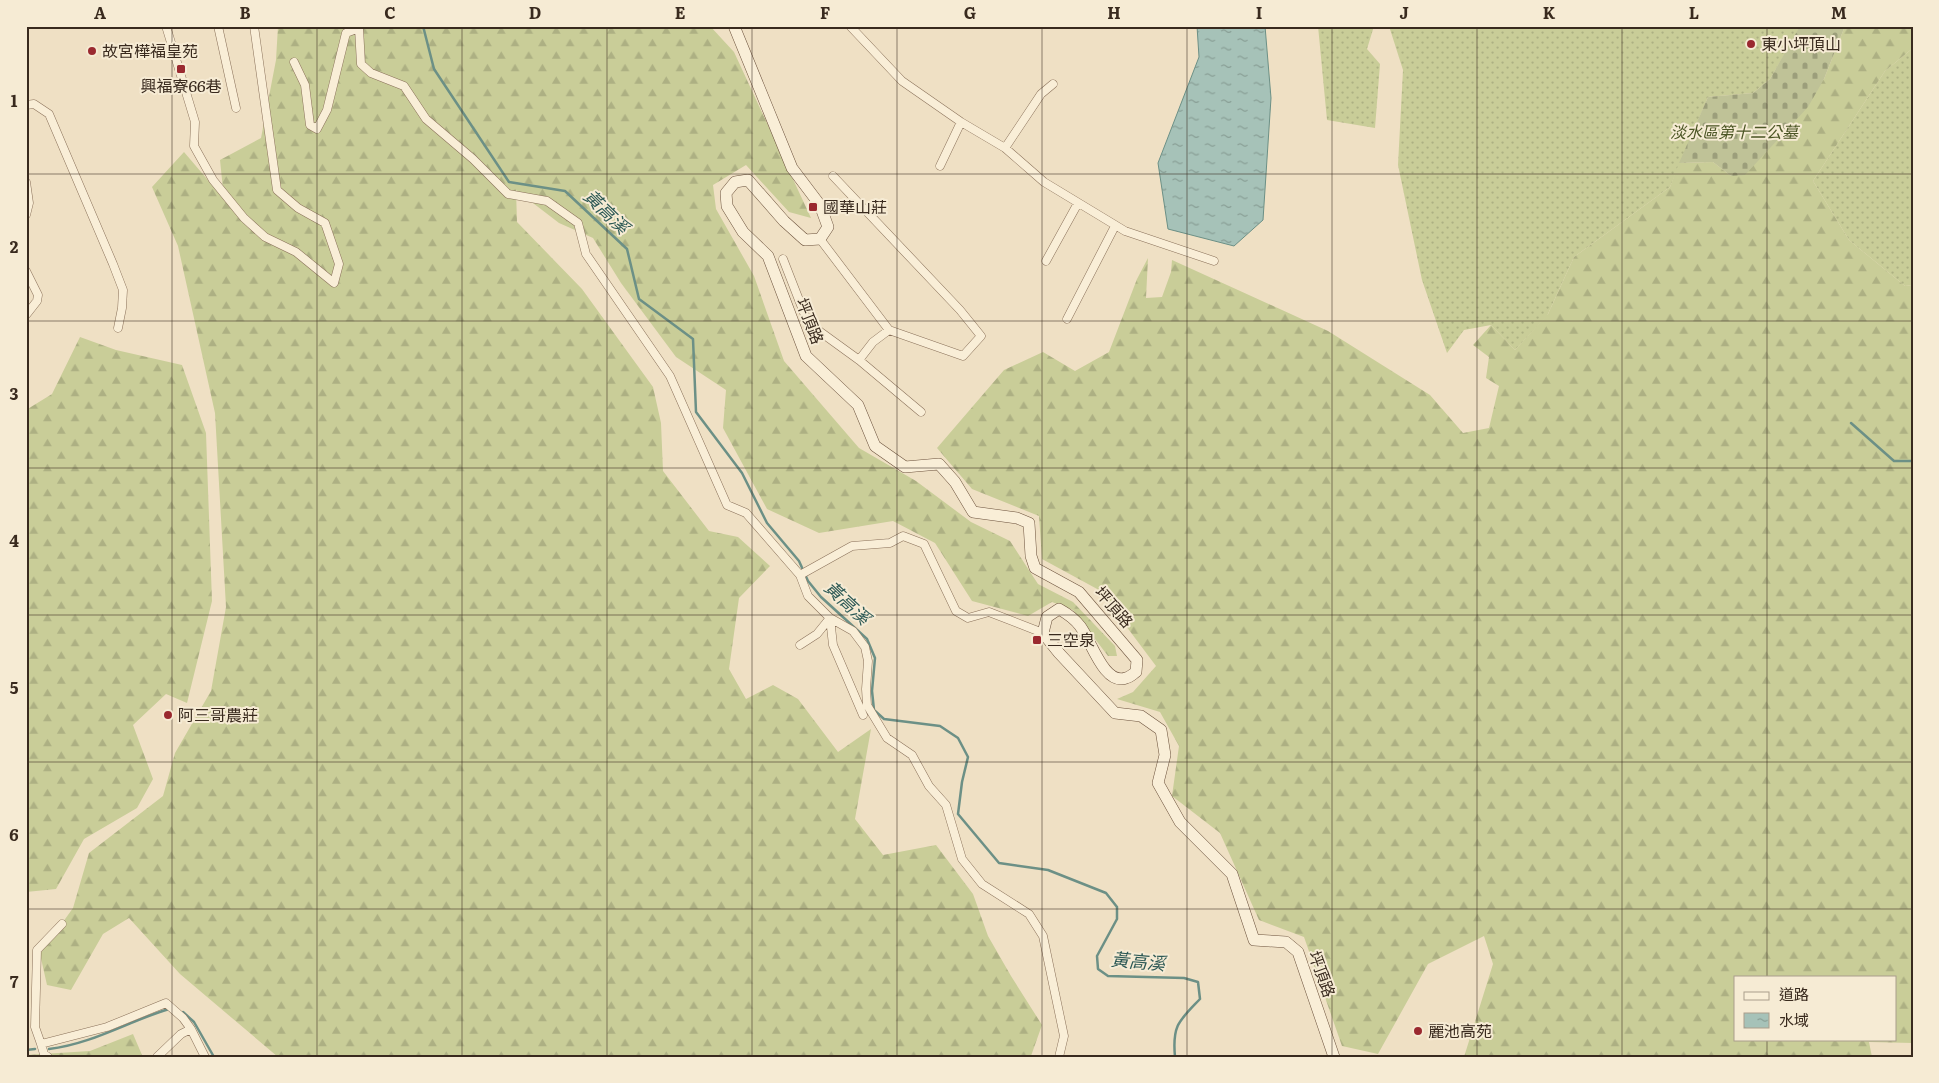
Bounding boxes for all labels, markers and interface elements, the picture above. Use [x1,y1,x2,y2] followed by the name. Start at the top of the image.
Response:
[94,0,106,24] text: A
[239,0,251,24] text: B
[384,0,396,24] text: C
[529,0,541,24] text: D
[675,0,686,24] text: E
[820,0,830,24] text: F
[964,0,976,24] text: G
[1107,0,1121,24] text: H
[1256,0,1262,24] text: I
[1399,0,1409,24] text: J
[1543,0,1556,24] text: K
[1689,0,1699,24] text: L
[1831,0,1847,24] text: M
[1761,31,1841,55] place label: 東小坪頂山
[102,38,198,62] place label: 故宮樺福皇苑
[1745,38,1757,50] marker: 東小坪頂山
[86,45,98,57] marker: 故宮樺福皇苑
[175,63,187,75] marker: 興福寮66巷
[140,73,222,97] place label: 興福寮66巷
[11,88,18,112] text: 1
[1670,119,1801,143] park label: 淡水區第十二公墓
[578,182,638,241] water label: 黃高溪
[823,194,887,218] place label: 國華山莊
[807,201,819,213] marker: 國華山莊
[10,234,19,258] text: 2
[791,294,831,347] street label: 坪頂路
[10,381,19,405] text: 3
[9,528,19,552] text: 4
[819,574,879,632] water label: 黃高溪
[1090,580,1140,632] street label: 坪頂路
[1047,627,1095,651] place label: 三空泉
[1031,634,1043,646] marker: 三空泉
[10,675,19,699] text: 5
[178,702,258,726] place label: 阿三哥農莊
[162,709,174,721] marker: 阿三哥農莊
[9,822,19,846] text: 6
[1110,945,1169,977] water label: 黃高溪
[1303,947,1342,1000] street label: 坪頂路
[10,969,19,993] text: 7
[1734,976,1896,1040] legend
[1779,982,1809,1005] text: 道路
[1779,1008,1809,1031] text: 水域
[1428,1018,1492,1042] place label: 麗池高苑
[1412,1025,1424,1037] marker: 麗池高苑

